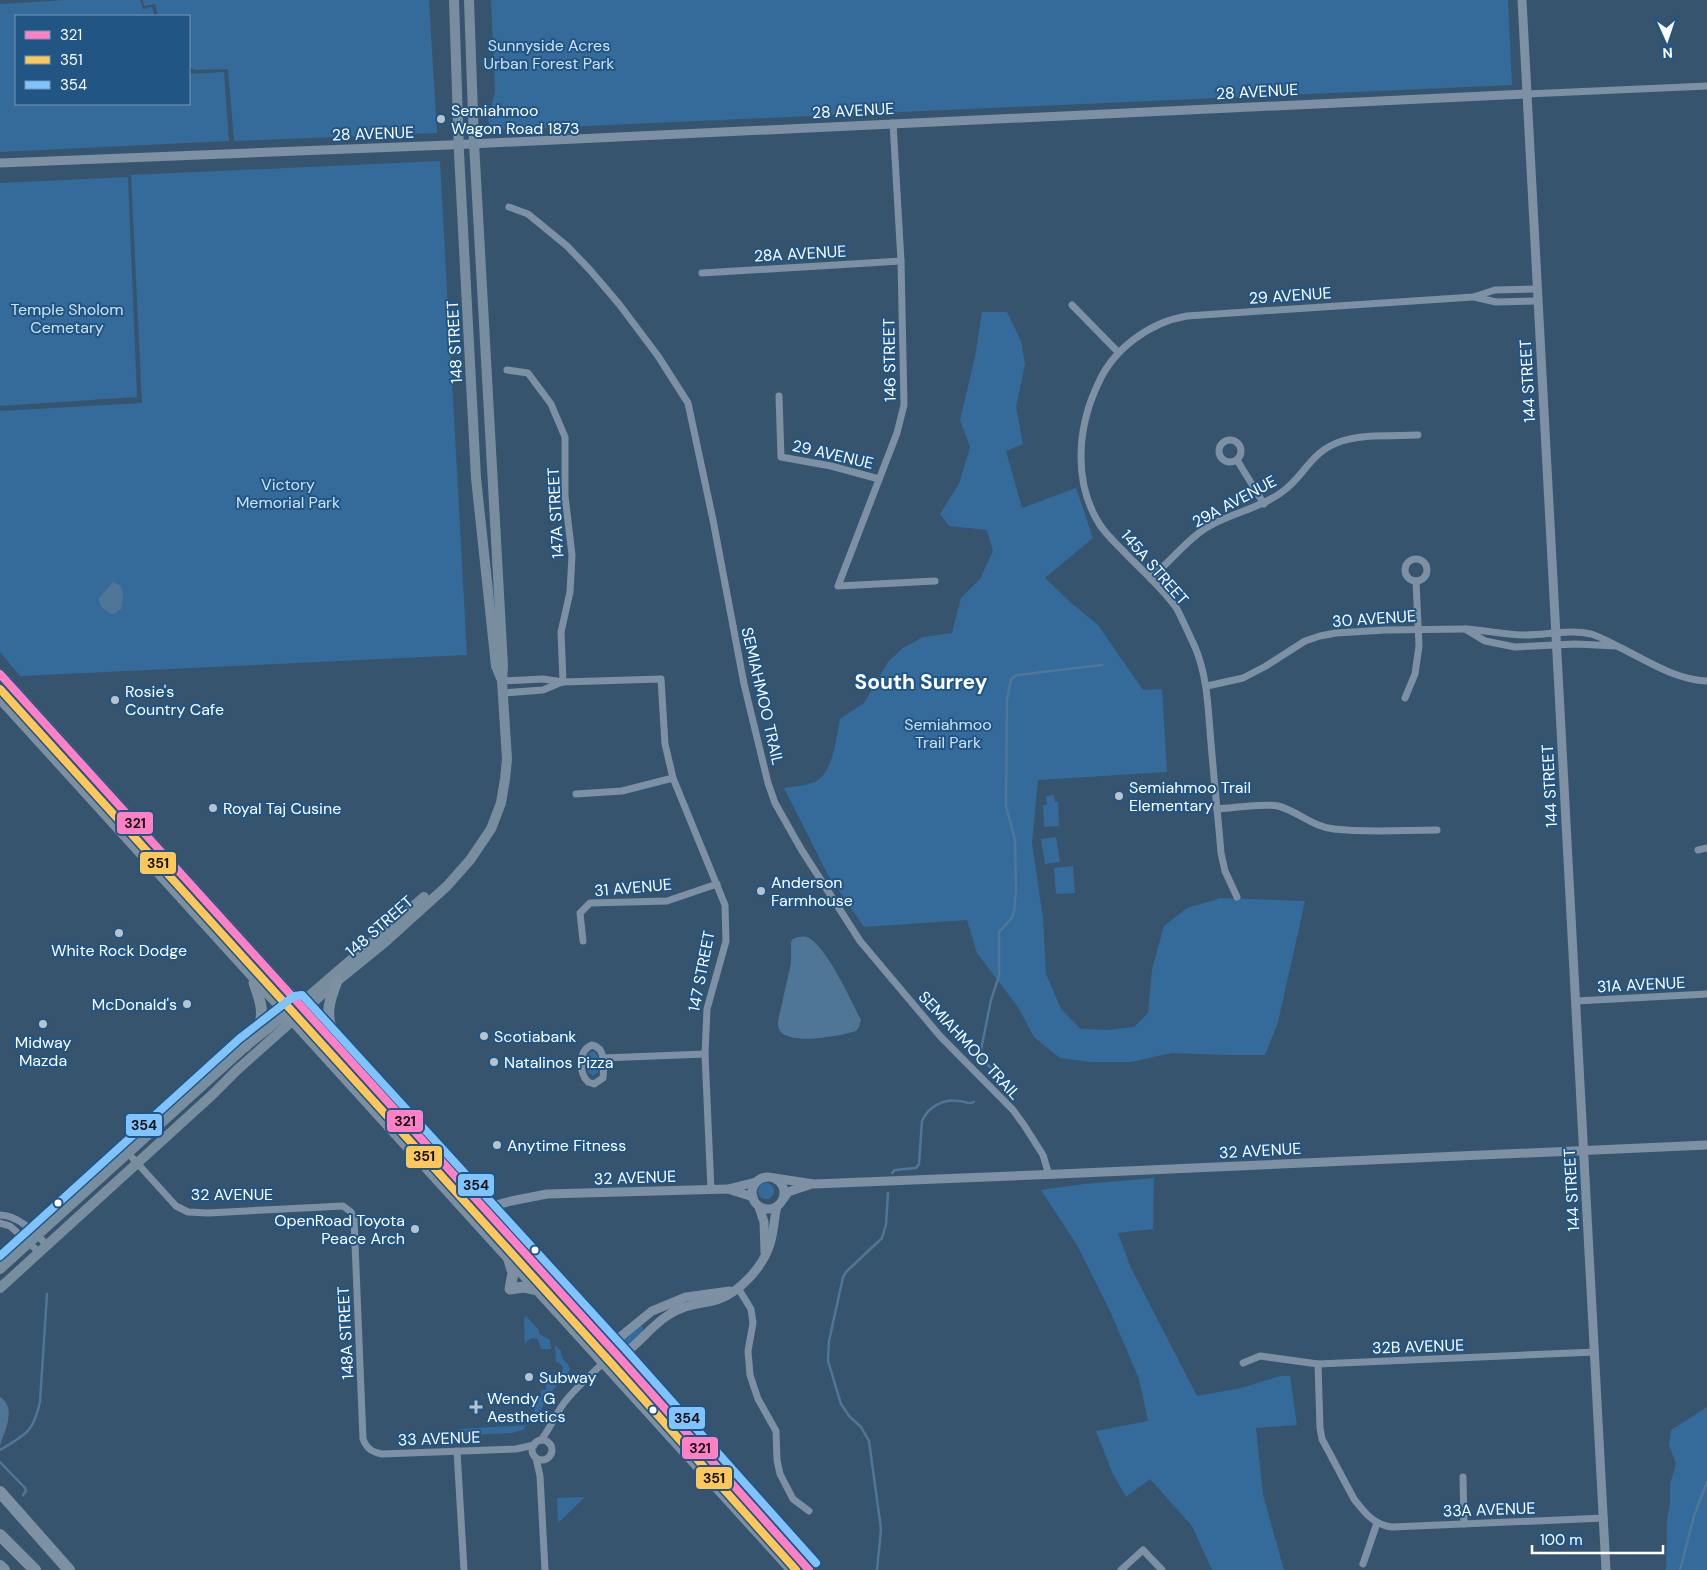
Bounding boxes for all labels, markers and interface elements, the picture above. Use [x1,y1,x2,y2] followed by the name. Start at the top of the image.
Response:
[15,15,190,105] legend
[1642,15,1692,65] north arrow
[60,25,82,45] text: 321
[484,35,614,74] park label: Sunnyside Acres Urban Forest Park
[1662,44,1673,62] text: N
[60,50,83,70] text: 351
[60,75,87,95] text: 354
[1215,79,1299,104] street label: 28 AVENUE
[811,98,895,123] street label: 28 AVENUE
[451,100,579,139] place label: Semiahmoo Wagon Road 1873
[435,113,447,125] marker: Semiahmoo Wagon Road 1873
[332,122,415,145] street label: 28 AVENUE
[753,241,847,266] street label: 28A AVENUE
[1248,282,1332,309] street label: 29 AVENUE
[10,299,124,338] park label: Temple Sholom Cemetary
[442,300,467,384] street label: 148 STREET
[878,318,901,402] street label: 146 STREET
[1515,339,1540,423] street label: 144 STREET
[790,435,876,474] street label: 29 AVENUE
[543,467,568,559] street label: 147A STREET
[1188,470,1280,532] street label: 29A AVENUE
[236,474,340,513] park label: Victory Memorial Park
[1116,525,1193,609] street label: 145A STREET
[1331,605,1417,632] street label: 30 AVENUE
[736,625,789,767] street label: SEMIAHMOO TRAIL
[855,668,988,696] district label: South Surrey
[125,681,224,720] place label: Rosie's Country Cafe
[109,694,121,706] marker: Rosie's Country Cafe
[904,714,992,753] park label: Semiahmoo Trail Park
[1537,744,1562,828] street label: 144 STREET
[1129,777,1251,816] place label: Semiahmoo Trail Elementary
[1113,790,1125,802] marker: Semiahmoo Trail Elementary
[223,798,341,819] place label: Royal Taj Cusine
[207,802,219,814] marker: Royal Taj Cusine
[116,811,154,835] line badge: 321
[124,814,146,832] text: 321
[139,851,177,875] line badge: 351
[147,854,169,872] text: 351
[771,872,853,911] place label: Anderson Farmhouse
[593,874,673,901] street label: 31 AVENUE
[755,885,767,897] marker: Anderson Farmhouse
[341,891,418,962] street label: 148 STREET
[113,927,125,939] marker: White Rock Dodge
[683,929,720,1013] street label: 147 STREET
[51,940,187,961] place label: White Rock Dodge
[1596,972,1686,997] street label: 31A AVENUE
[914,987,1025,1104] street label: SEMIAHMOO TRAIL
[92,994,177,1015] place label: McDonald's
[181,998,193,1010] marker: McDonald's
[37,1018,49,1030] marker: Midway Mazda
[494,1026,576,1047] place label: Scotiabank
[478,1030,490,1042] marker: Scotiabank
[15,1032,71,1071] place label: Midway Mazda
[504,1052,613,1073] place label: Natalinos Pizza
[488,1056,500,1068] marker: Natalinos Pizza
[386,1109,424,1133] line badge: 321
[394,1112,416,1130] text: 321
[125,1113,163,1137] line badge: 354
[131,1116,157,1134] text: 354
[507,1135,626,1156] place label: Anytime Fitness
[1218,1138,1302,1163] street label: 32 AVENUE
[491,1139,503,1151] marker: Anytime Fitness
[405,1145,443,1169] line badge: 351
[413,1147,435,1165] text: 351
[1559,1148,1584,1232] street label: 144 STREET
[594,1166,677,1189] street label: 32 AVENUE
[457,1173,495,1197] line badge: 354
[463,1176,489,1194] text: 354
[191,1184,273,1205] street label: 32 AVENUE
[53,1198,63,1208] unlabelled marker
[274,1210,405,1249] place label: OpenRoad Toyota Peace Arch
[409,1223,421,1235] marker: OpenRoad Toyota Peace Arch
[530,1245,540,1255] unlabelled marker
[333,1286,358,1380] street label: 148A STREET
[1372,1334,1464,1359] street label: 32B AVENUE
[539,1367,597,1388] place label: Subway
[523,1371,535,1383] marker: Subway
[487,1388,566,1427] place label: Wendy G Aesthetics
[469,1400,483,1414] marker: Wendy G Aesthetics
[648,1405,658,1415] unlabelled marker
[668,1406,706,1430] line badge: 354
[674,1409,700,1427] text: 354
[397,1427,481,1450] street label: 33 AVENUE
[681,1436,719,1460] line badge: 321
[689,1439,711,1457] text: 321
[695,1466,733,1490] line badge: 351
[703,1469,725,1487] text: 351
[1442,1497,1536,1522] street label: 33A AVENUE
[1532,1522,1663,1554] scale bar
[1540,1530,1583,1550] text: 100 m

